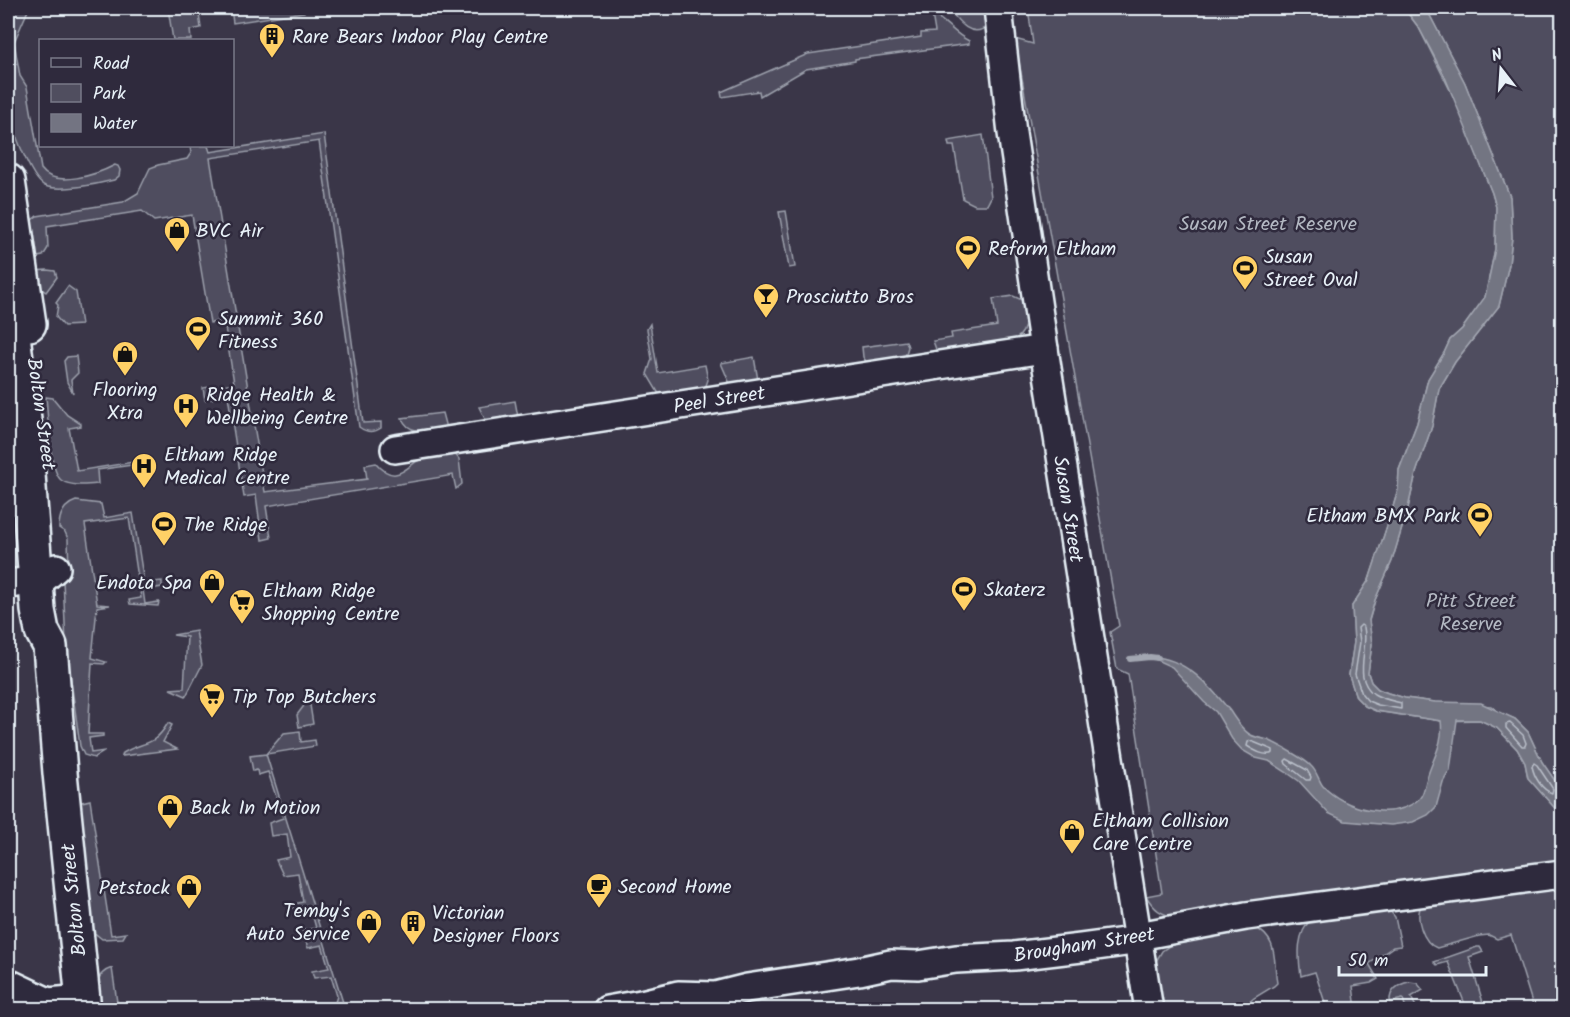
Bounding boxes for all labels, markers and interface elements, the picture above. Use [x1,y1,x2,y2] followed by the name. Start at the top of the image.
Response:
[257,21,287,59] building icon: Rare Bears Indoor Play Centre
[292,22,548,54] place label: Rare Bears Indoor Play Centre
[39,39,234,147] legend
[1471,39,1531,99] north arrow
[1489,43,1506,70] text: N
[93,50,130,79] text: Road
[93,80,126,109] text: Park
[93,110,138,139] text: Water
[1179,209,1357,241] park label: Susan Street Reserve
[162,215,192,253] shop icon: BVC Air
[196,216,264,248] place label: BVC Air
[953,233,983,271] sports icon: Reform Eltham
[988,234,1116,266] place label: Reform Eltham
[1264,242,1358,297] place label: Susan Street Oval
[1230,253,1260,291] sports icon: Susan Street Oval
[751,281,781,319] bar icon: Prosciutto Bros
[786,282,914,314] place label: Prosciutto Bros
[218,304,323,359] place label: Summit 360 Fitness
[183,314,213,352] sports icon: Summit 360 Fitness
[110,339,140,377] shop icon: Flooring Xtra
[16,356,64,473] street label: Bolton Street
[92,375,158,430] place label: Flooring Xtra
[671,378,768,424] street label: Peel Street
[206,380,348,435] place label: Ridge Health & Wellbeing Centre
[171,391,201,429] hospital icon: Ridge Health & Wellbeing Centre
[164,440,290,495] place label: Eltham Ridge Medical Centre
[129,451,159,489] hospital icon: Eltham Ridge Medical Centre
[1043,454,1091,565] street label: Susan Street
[1465,500,1495,538] sports icon: Eltham BMX Park
[1306,501,1461,533] place label: Eltham BMX Park
[149,509,179,547] sports icon: The Ridge
[184,510,267,542] place label: The Ridge
[197,567,227,605] shop icon: Endota Spa
[96,568,192,600] place label: Endota Spa
[949,574,979,612] sports icon: Skaterz
[984,575,1046,607] place label: Skaterz
[262,576,399,631] place label: Eltham Ridge Shopping Centre
[1426,586,1516,641] park label: Pitt Street Reserve
[227,587,257,625] supermarket icon: Eltham Ridge Shopping Centre
[197,681,227,719] supermarket icon: Tip Top Butchers
[232,682,377,714] place label: Tip Top Butchers
[155,792,185,830] shop icon: Back In Motion
[190,793,320,825] place label: Back In Motion
[1092,806,1229,861] place label: Eltham Collision Care Centre
[1057,817,1087,855] shop icon: Eltham Collision Care Centre
[53,842,97,958] street label: Bolton Street
[584,871,614,909] cafe icon: Second Home
[174,872,204,910] shop icon: Petstock
[618,872,732,904] place label: Second Home
[99,873,171,905] place label: Petstock
[246,896,350,951] place label: Temby's Auto Service
[432,898,560,953] place label: Victorian Designer Floors
[354,907,384,945] shop icon: Temby's Auto Service
[398,908,428,946] building icon: Victorian Designer Floors
[1012,919,1157,973] street label: Brougham Street
[1339,939,1486,977] scale bar
[1348,947,1388,976] text: 50 m

